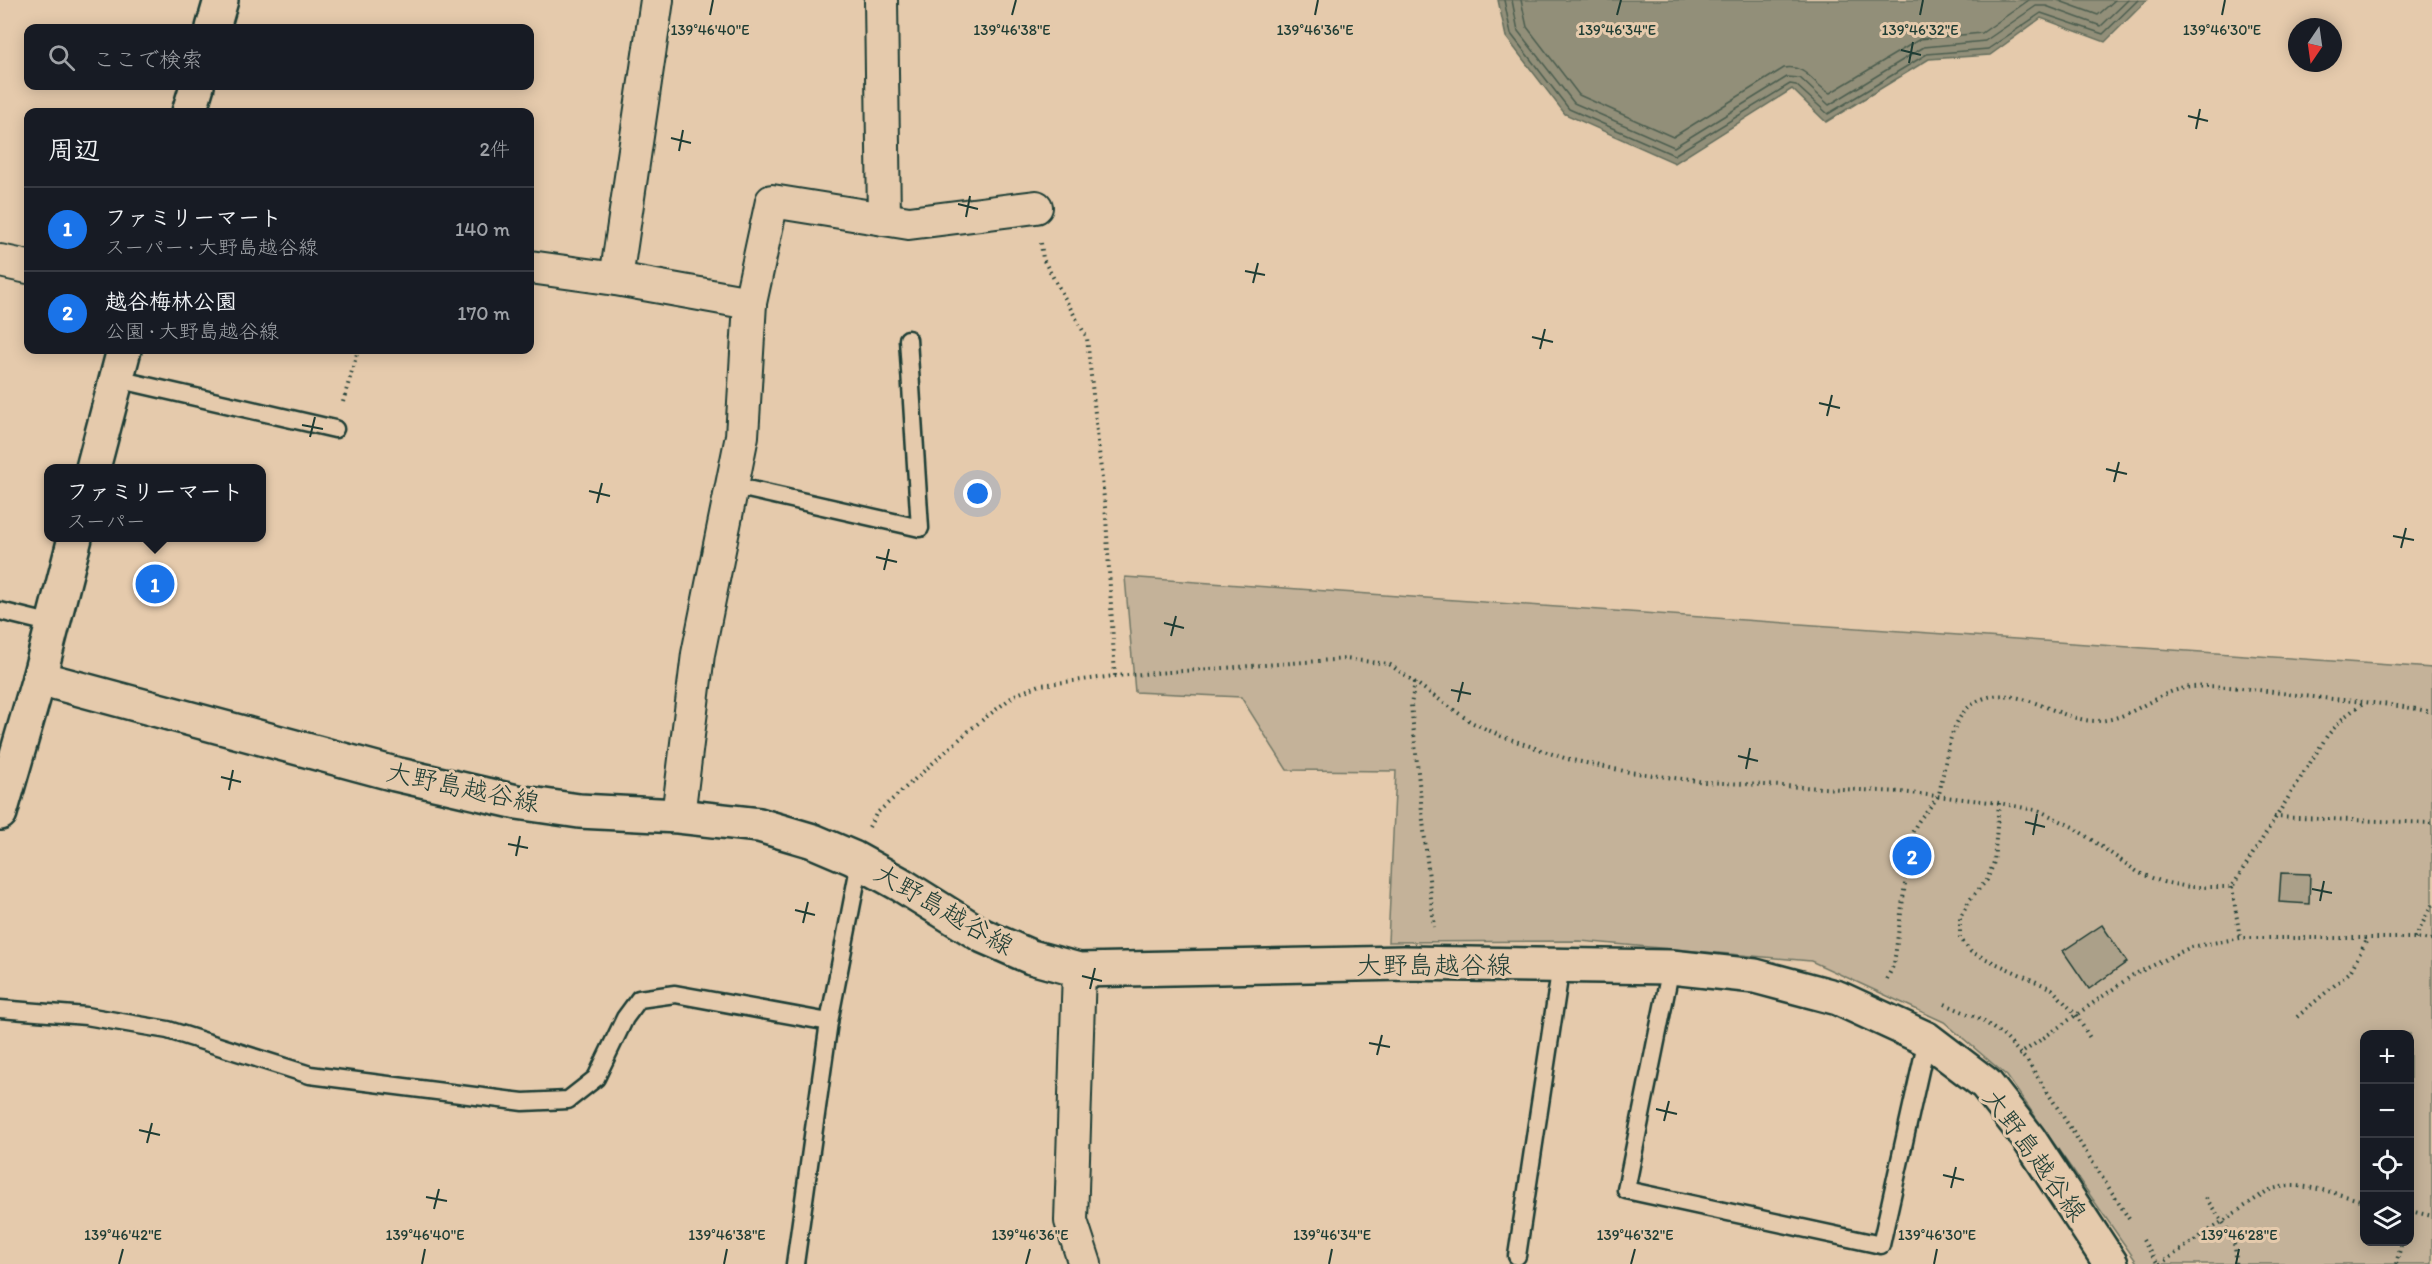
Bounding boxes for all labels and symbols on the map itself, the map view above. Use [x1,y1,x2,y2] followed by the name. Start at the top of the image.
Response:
[2288,18,2342,72] north arrow
[670,21,750,39] text: 139°46'40"E
[973,21,1051,39] text: 139°46'38"E
[1276,21,1354,39] text: 139°46'36"E
[1578,21,1656,39] text: 139°46'34"E
[1882,21,1958,39] text: 139°46'32"E
[2183,21,2261,39] text: 139°46'30"E
[963,479,992,508] your location
[136,562,174,606] pin: 1
[383,755,543,819] street label: 大野島越谷線
[1892,834,1932,878] pin: 2
[868,856,1020,962] street label: 大野島越谷線
[1356,949,1512,981] street label: 大野島越谷線
[1976,1082,2094,1228] street label: 大野島越谷線
[84,1226,162,1244] text: 139°46'42"E
[385,1226,465,1244] text: 139°46'40"E
[688,1226,766,1244] text: 139°46'38"E
[991,1226,1069,1244] text: 139°46'36"E
[1293,1226,1371,1244] text: 139°46'34"E
[1597,1226,1673,1244] text: 139°46'32"E
[1898,1226,1976,1244] text: 139°46'30"E
[2200,1226,2278,1244] text: 139°46'28"E

